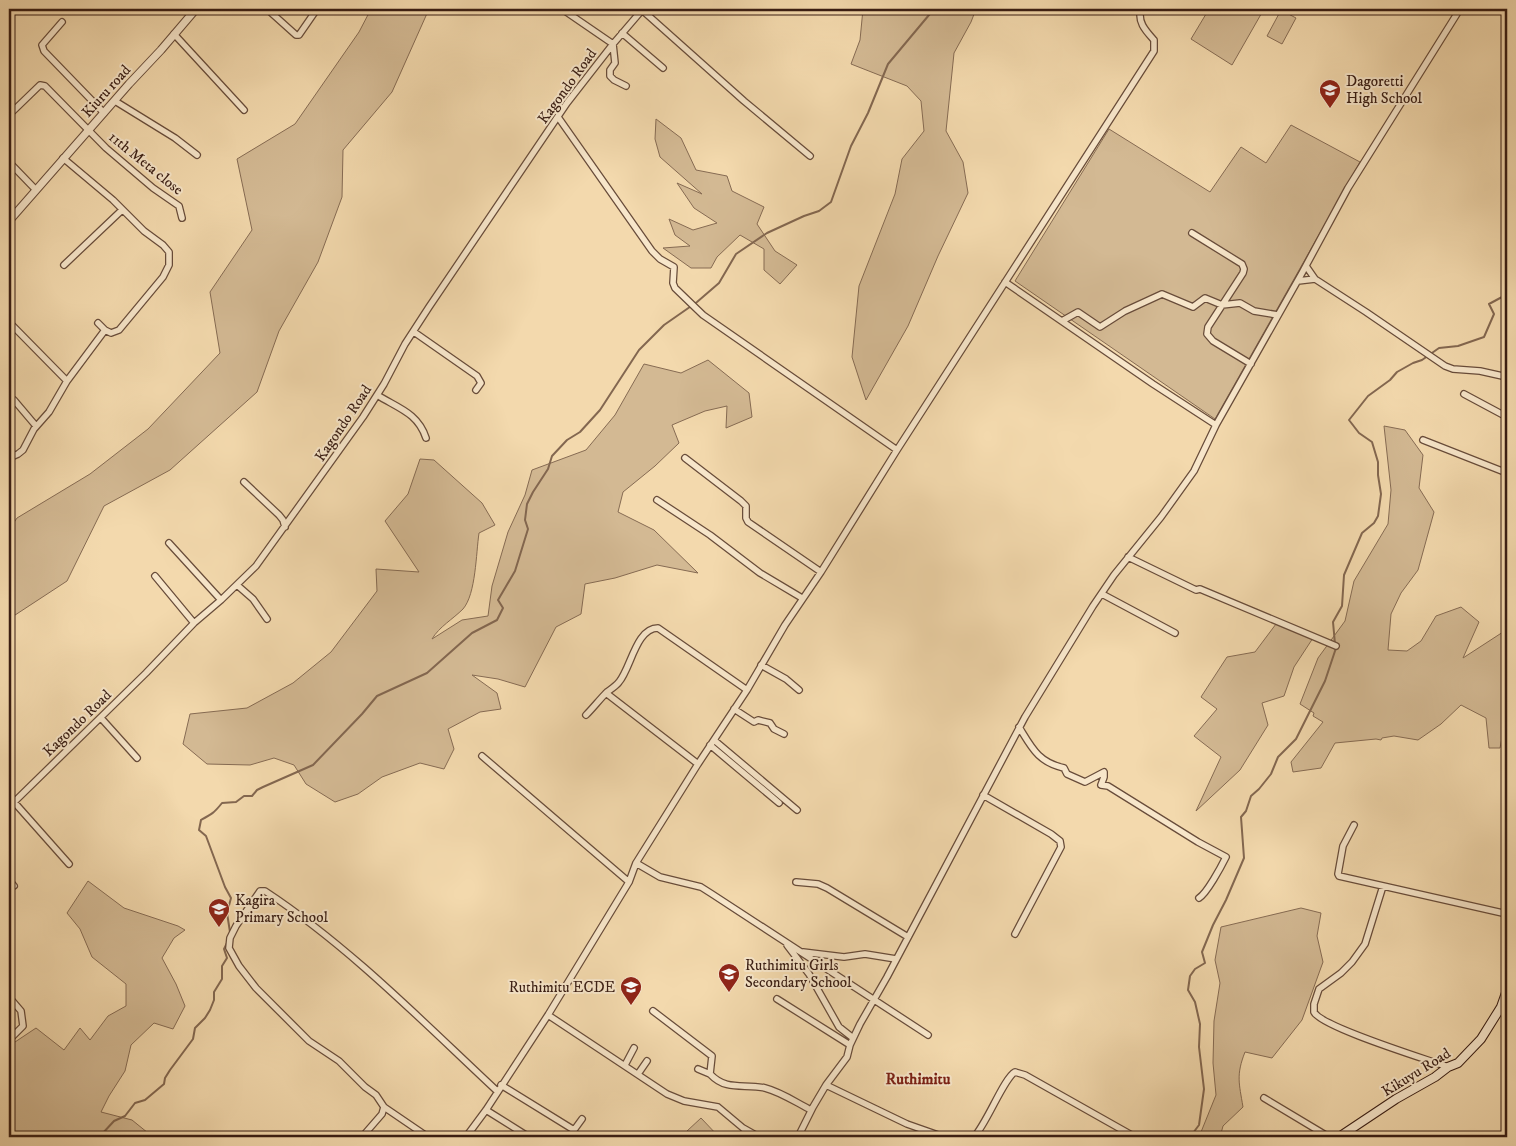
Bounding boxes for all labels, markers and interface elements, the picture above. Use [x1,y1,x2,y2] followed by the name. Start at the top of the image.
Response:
[534,45,601,128] street label: Kagondo Road
[78,61,135,122] street label: Kiuru road
[1346,72,1423,108] place label: Dagoretti High School
[1318,78,1342,109] school or university icon: Dagoretti High School
[105,128,187,199] street label: 11th Meta close
[311,381,376,465] street label: Kagondo Road
[39,685,116,761] street label: Kagondo Road
[235,891,328,927] place label: Kagira Primary School
[207,897,231,928] school or university icon: Kagira Primary School
[745,956,852,992] place label: Ruthimitu Girls Secondary School
[717,962,741,993] school or university icon: Ruthimitu Girls Secondary School
[619,975,643,1006] school or university icon: Ruthimitu ECDE
[509,978,615,997] place label: Ruthimitu ECDE
[1378,1044,1455,1101] street label: Kikuyu Road
[886,1069,951,1089] district label: Ruthimitu

